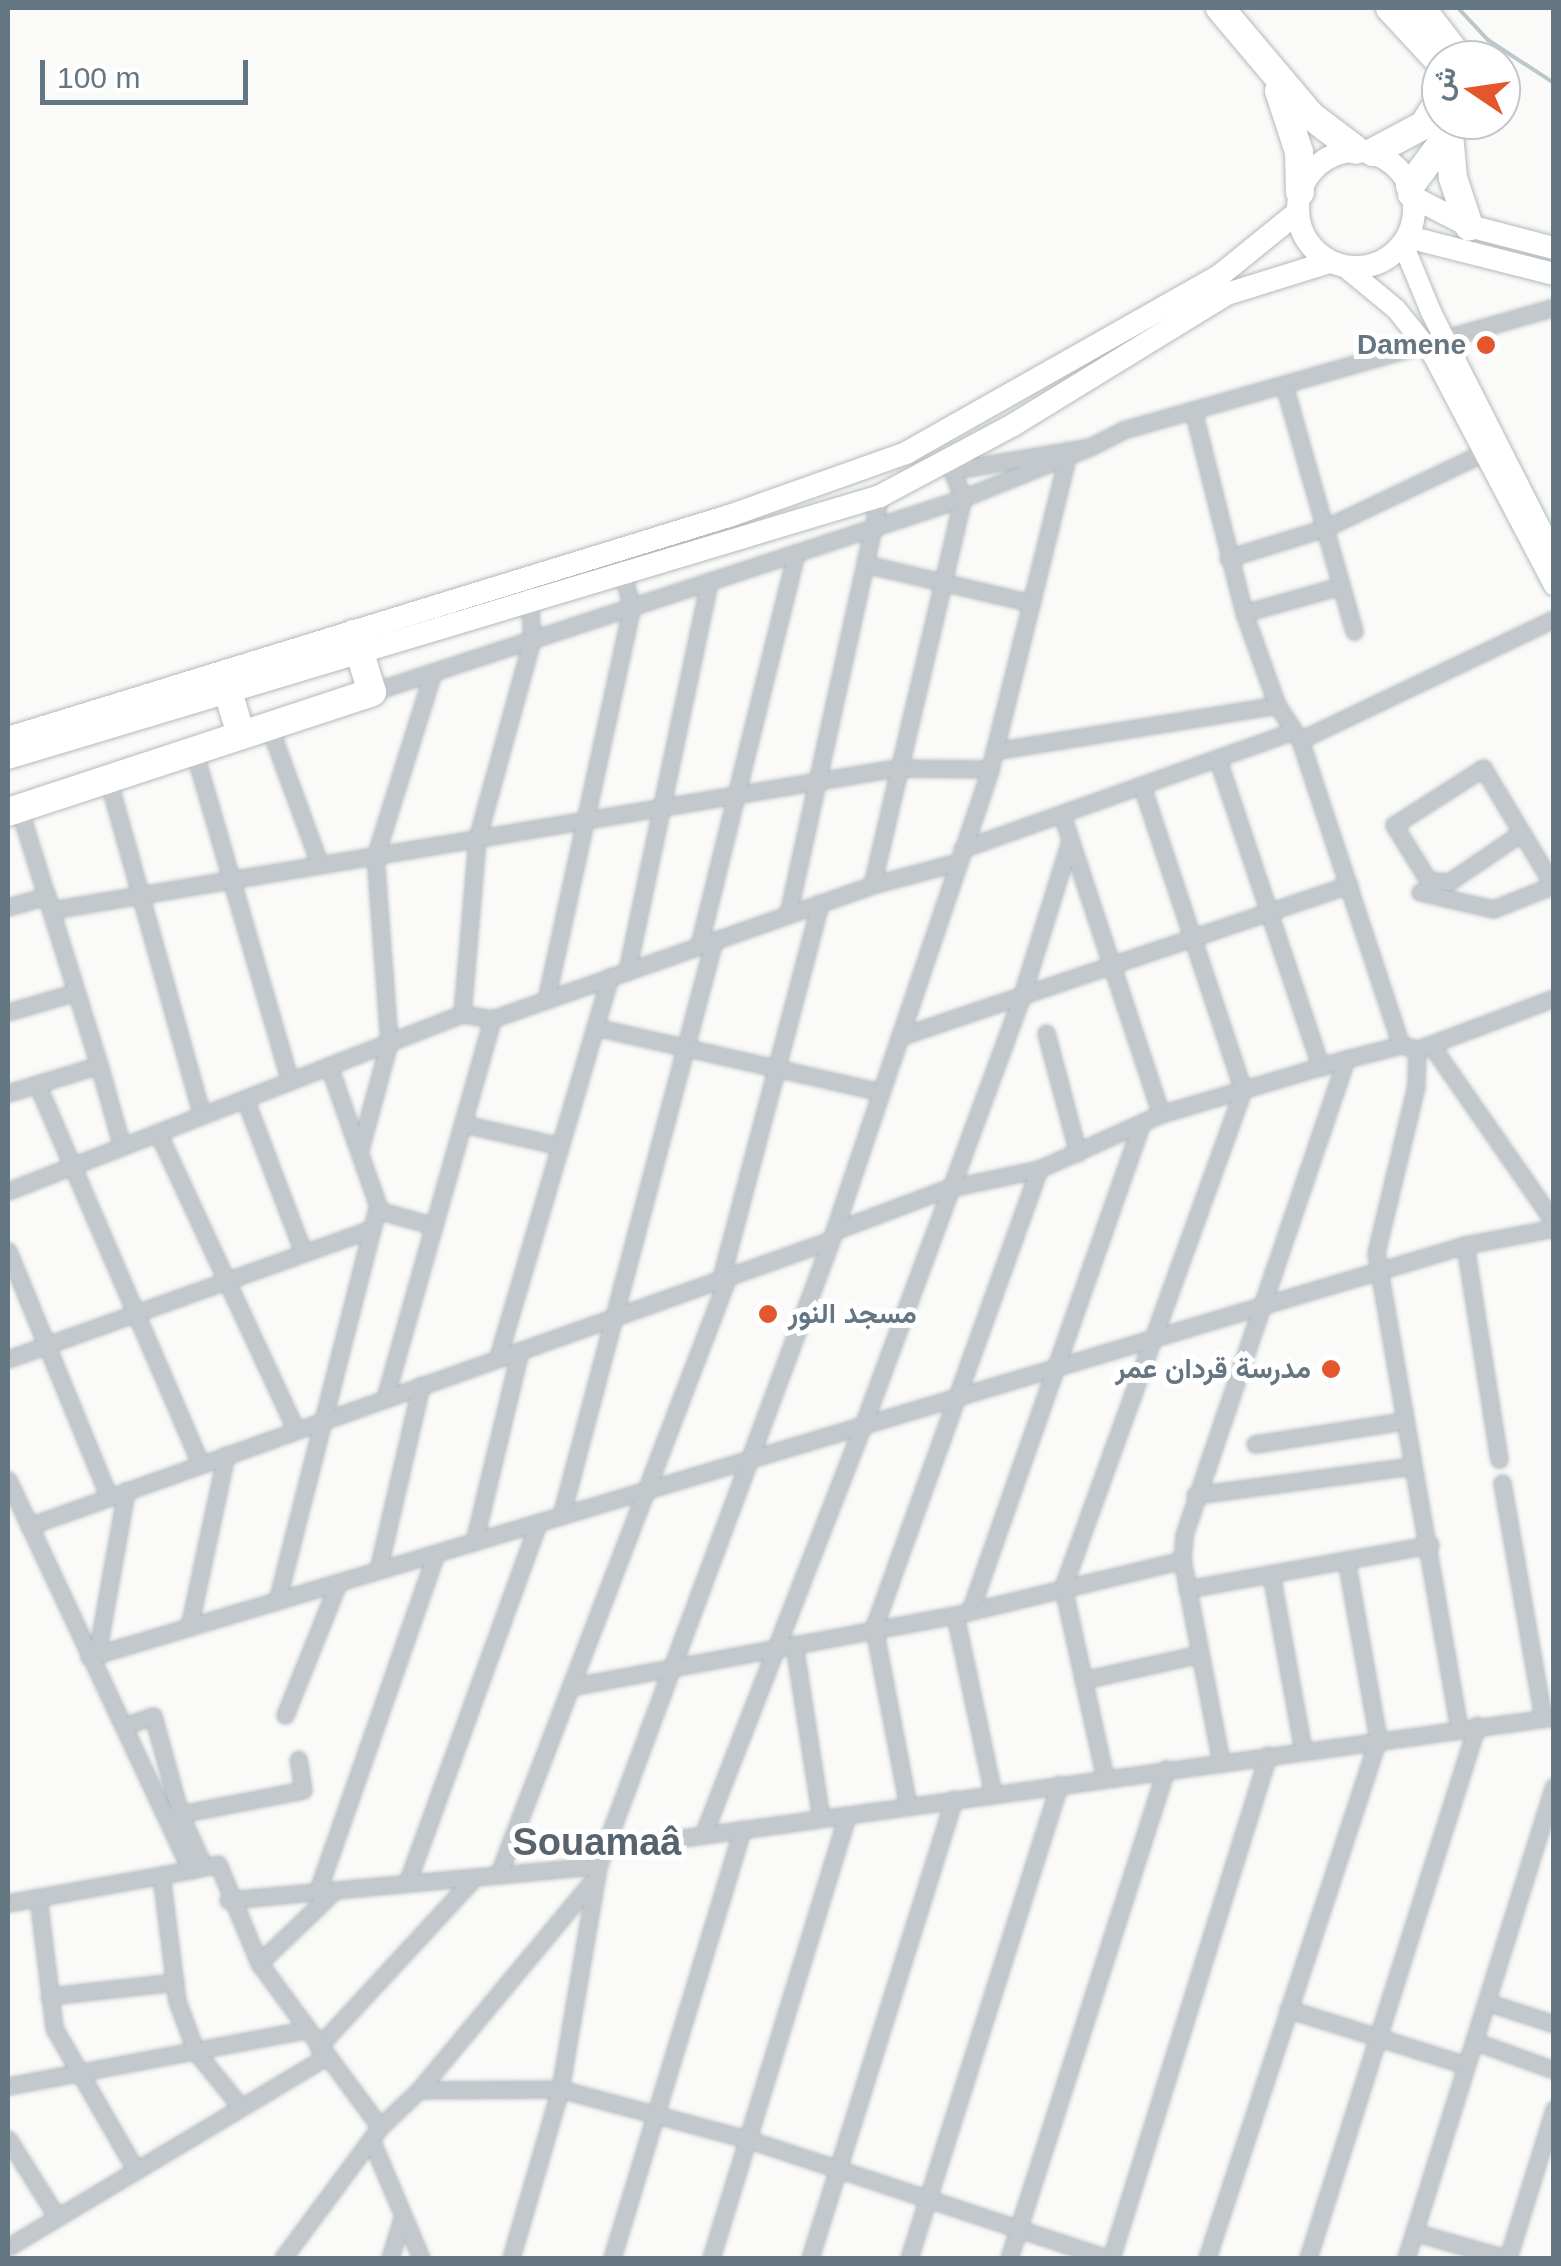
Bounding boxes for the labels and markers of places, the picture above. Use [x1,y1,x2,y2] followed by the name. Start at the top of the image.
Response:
[1357,328,1466,362] place label: Damene
[1475,334,1497,356] marker: Damene
[788,1297,917,1331] place label: مسجد النور
[757,1303,779,1325] marker: مسجد النور
[1115,1352,1311,1386] place label: مدرسة قردان عمر
[1320,1358,1342,1380] marker: مدرسة قردان عمر

